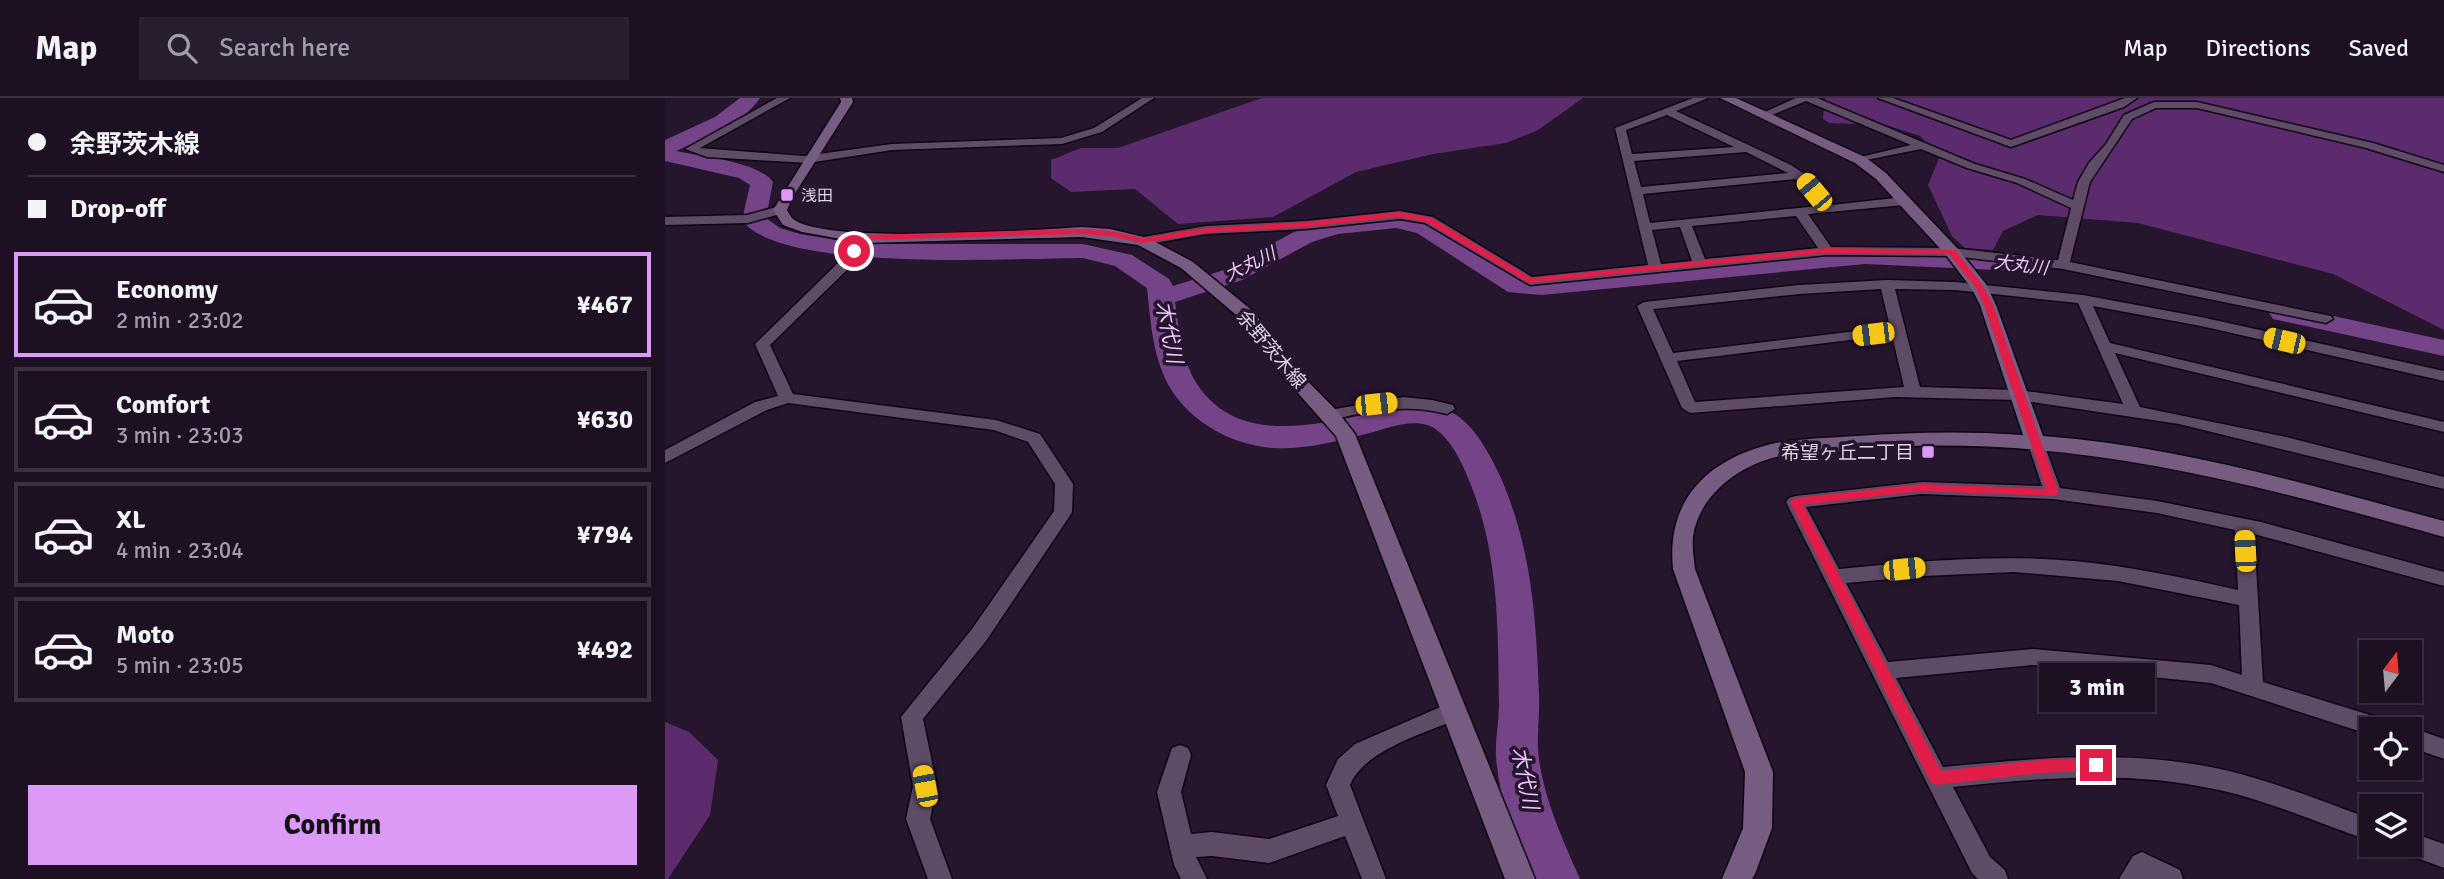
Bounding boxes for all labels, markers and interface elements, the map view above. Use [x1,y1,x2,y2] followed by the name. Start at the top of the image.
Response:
[139,17,629,80] search box
[35,28,97,69] text: Map
[163,29,201,67] icon: search
[219,32,350,64] text: Search here
[2123,33,2168,63] text: Map
[2206,33,2311,63] text: Directions
[2349,33,2409,63] text: Saved
[70,129,200,161] text: 余野茨木線
[1793,169,1836,215] car
[801,186,833,206] place label: 浅田
[779,187,795,203] marker: 浅田
[70,193,166,225] text: Drop-off
[838,235,870,267] route start
[1221,241,1281,286] water label: 大丸川
[1993,251,2051,279] water label: 大丸川
[32,273,95,336] icon: car
[116,274,218,306] text: Economy
[577,289,633,321] text: ¥467
[1150,299,1188,367] water label: 木代川
[116,306,244,335] text: 2 min · 23:02
[1232,306,1311,394] street label: 余野茨木線
[1851,321,1896,347] car
[2262,326,2307,356] car
[32,388,95,451] icon: car
[116,389,210,421] text: Comfort
[1355,391,1398,417] car
[577,404,633,436] text: ¥630
[116,421,244,450] text: 3 min · 23:03
[1781,441,1914,465] place label: 希望ヶ丘二丁目
[1920,444,1936,460] marker: 希望ヶ丘二丁目
[32,503,95,566] icon: car
[116,504,146,536] text: XL
[577,519,633,551] text: ¥794
[2234,529,2257,573] car
[116,536,244,565] text: 4 min · 23:04
[1883,556,1926,582] car
[32,618,95,681] icon: car
[116,619,174,651] text: Moto
[577,634,633,666] text: ¥492
[2359,640,2422,704] north arrow
[2359,640,2422,857] map controls
[116,651,244,680] text: 5 min · 23:05
[2038,664,2154,712] callout: 3 min
[2069,673,2125,702] text: 3 min
[2359,717,2422,780] button: locate
[1506,745,1544,813] water label: 木代川
[2080,749,2112,781] route end
[911,763,940,809] car
[28,785,637,865] button: Confirm
[2359,794,2422,857] button: layers

